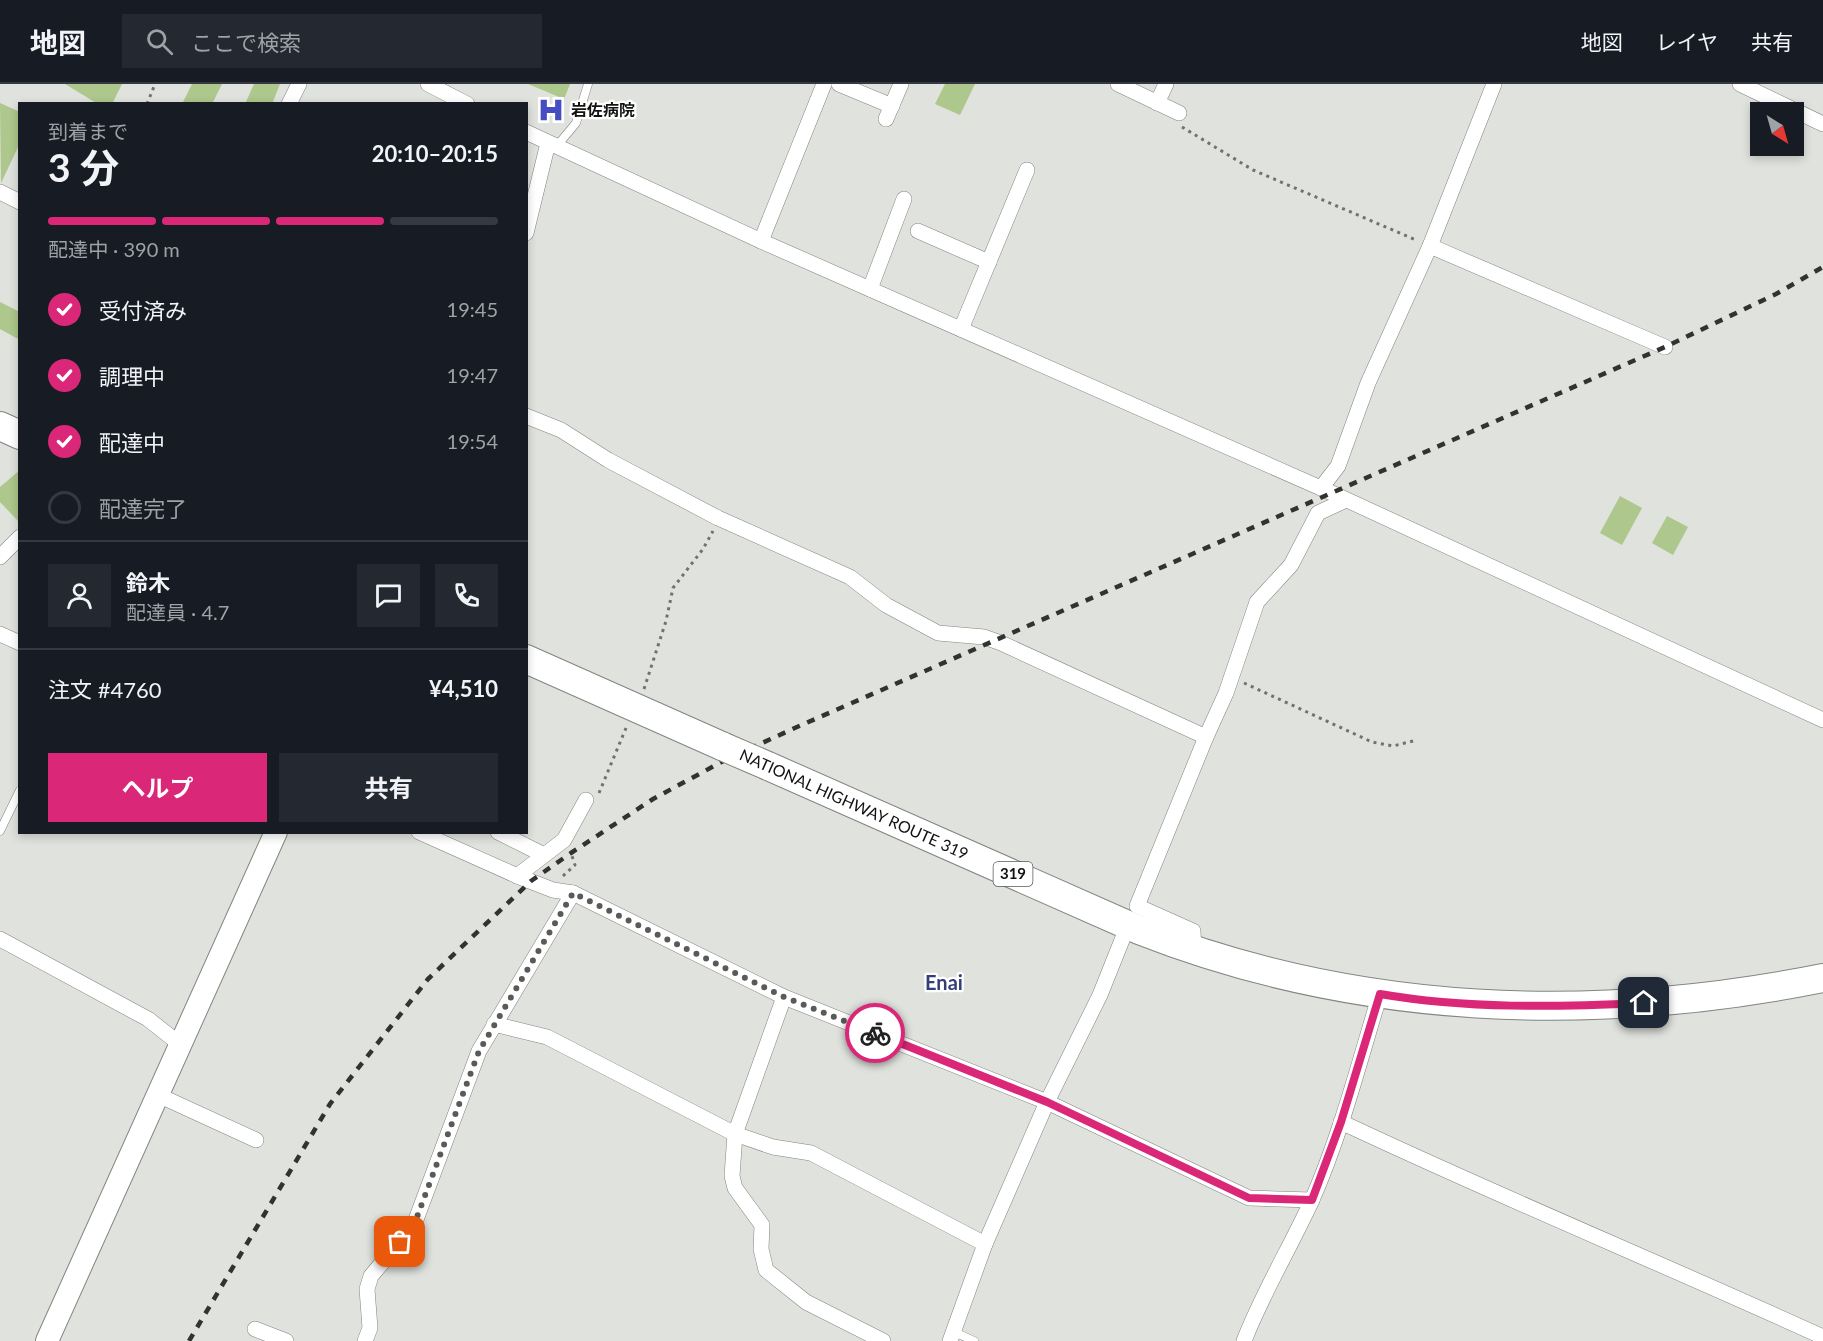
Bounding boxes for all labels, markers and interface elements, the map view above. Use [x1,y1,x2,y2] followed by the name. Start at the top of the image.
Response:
[122,14,542,68] search box
[30,25,86,59] text: 地図
[143,25,176,58] icon: search
[191,29,301,56] text: ここで検索
[1581,29,1623,54] text: 地図
[1656,29,1718,54] text: レイヤ
[1751,29,1793,54] text: 共有
[536,95,566,125] hospital icon: 岩佐病院
[571,100,635,119] place label: 岩佐病院
[1750,102,1804,156] north arrow
[1750,102,1804,156] map controls
[48,119,128,143] text: 到着まで
[372,140,498,167] text: 20:10–20:15
[48,144,119,190] text: 3 分
[48,237,180,261] text: 配達中 · 390 m
[48,293,81,326] icon: check
[99,297,187,324] text: 受付済み
[447,297,498,321] text: 19:45
[48,359,81,392] icon: check
[99,363,165,390] text: 調理中
[447,363,498,387] text: 19:47
[48,425,81,458] icon: check
[99,429,165,456] text: 配達中
[447,429,498,453] text: 19:54
[99,495,187,522] text: 配達完了
[48,564,111,627] button: person
[357,564,420,627] button: chat
[435,564,498,627] button: phone
[126,569,170,596] text: 鈴木
[126,600,229,624] text: 配達員 · 4.7
[429,675,498,702] text: ¥4,510
[48,676,161,703] text: 注文 #4760
[737,744,971,863] street label: NATIONAL HIGHWAY ROUTE 319
[48,753,267,822] button: ヘルプ
[279,753,498,822] button: 共有
[994,862,1032,886] road number: 319
[925,970,963,994] district label: Enai
[1618,977,1669,1028] pin
[1627,986,1660,1019] icon: home
[845,1003,905,1063] courier
[859,1017,892,1050] icon: bike
[374,1216,425,1267] pin
[383,1225,416,1258] icon: bag

